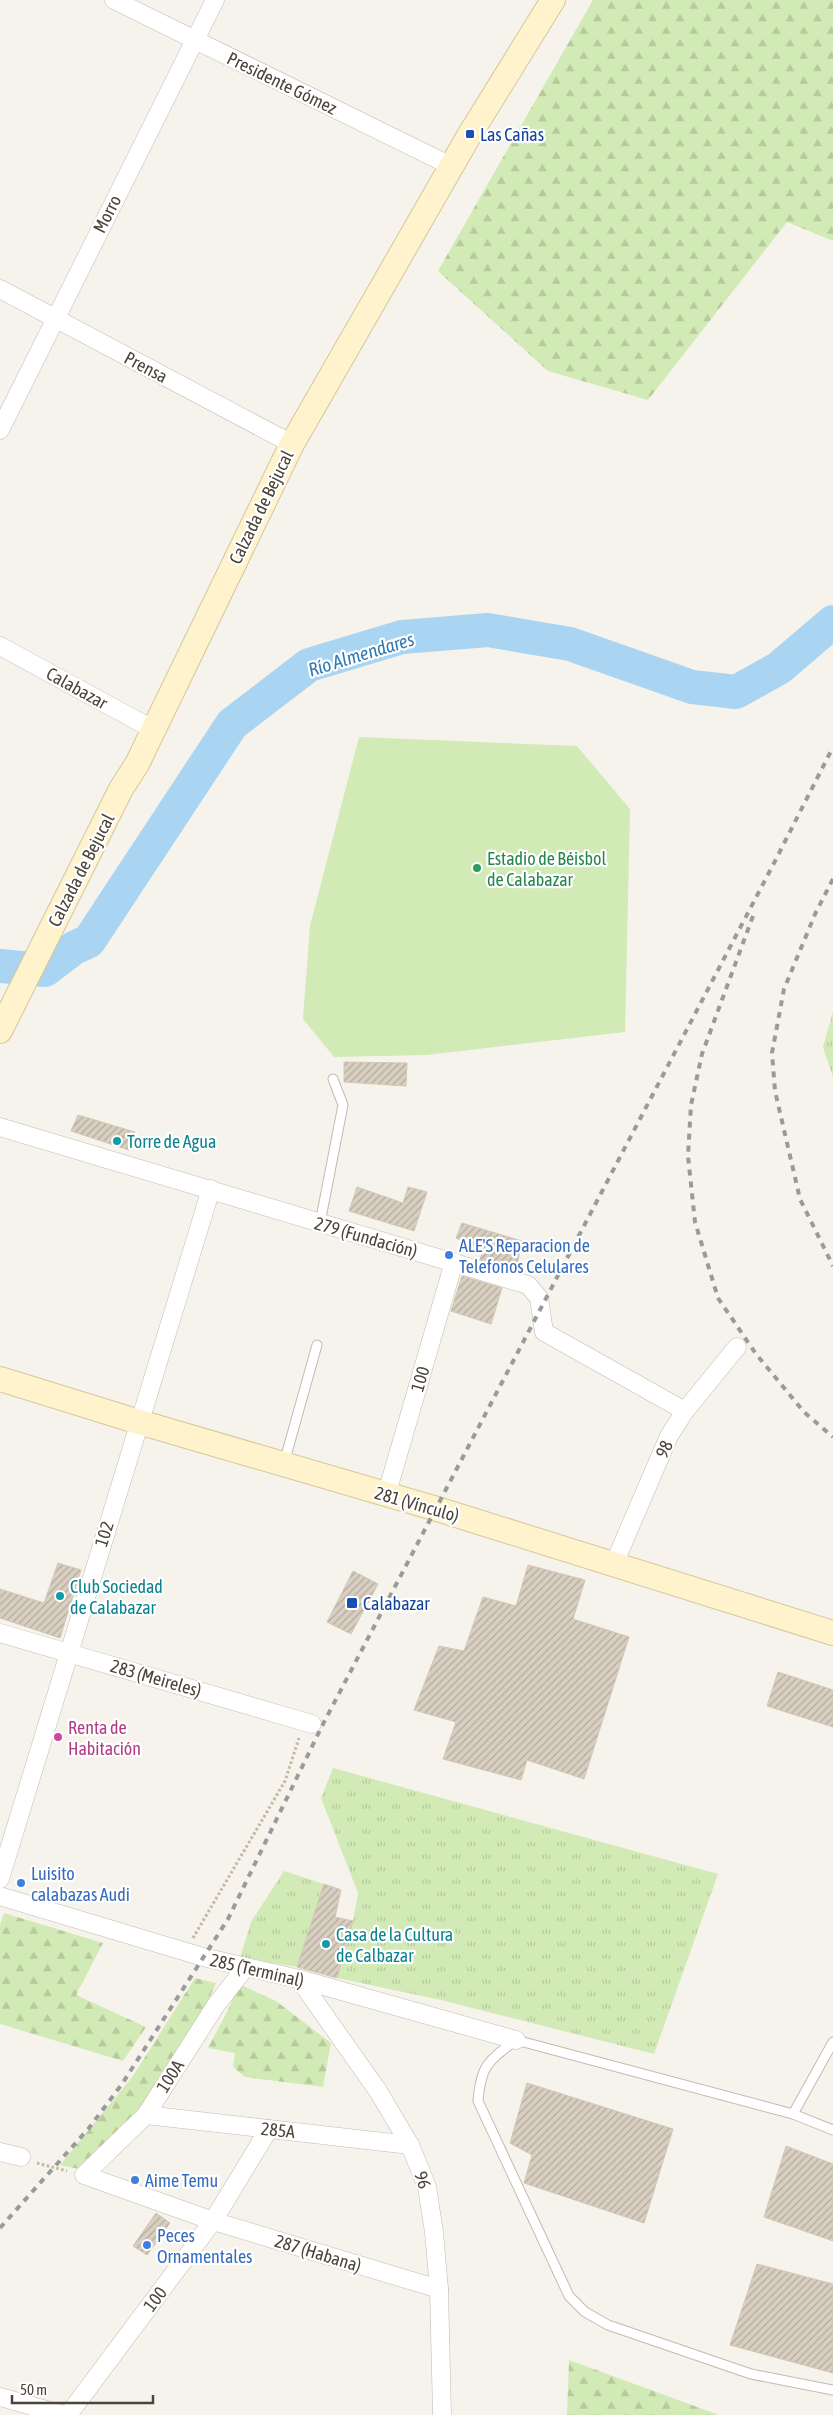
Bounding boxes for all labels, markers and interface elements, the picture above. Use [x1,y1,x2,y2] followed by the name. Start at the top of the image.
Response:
[224,47,341,119] street label: Presidente Gómez
[480,124,544,145] place label: Las Cañas
[464,128,476,140] marker: Las Cañas
[89,192,125,236] street label: Morro
[121,347,171,387] street label: Prensa
[224,446,298,567] street label: Calzada de Bejucal
[305,627,417,681] water label: Río Almendares
[43,663,112,714] street label: Calabazar
[44,810,119,930] street label: Calzada de Bejucal
[487,848,607,890] place label: Estadio de Béisbol de Calabazar
[471,862,483,874] marker: Estadio de Béisbol de Calabazar
[127,1131,216,1152] place label: Torre de Agua
[111,1135,123,1147] marker: Torre de Agua
[312,1212,420,1262] street label: 279 (Fundación)
[459,1235,590,1277] place label: ALE'S Reparacion de Telefonos Celulares
[443,1249,455,1261] marker: ALE'S Reparacion de Telefonos Celulares
[406,1364,434,1394] street label: 100
[651,1437,677,1461] street label: 98
[372,1482,462,1526] street label: 281 (Vínculo)
[90,1519,118,1549] street label: 102
[70,1576,163,1618] place label: Club Sociedad de Calabazar
[54,1590,66,1602] marker: Club Sociedad de Calabazar
[363,1593,430,1614] place label: Calabazar
[345,1596,359,1610] marker: Calabazar
[108,1655,204,1701] street label: 283 (Meireles)
[68,1717,141,1759] place label: Renta de Habitación
[52,1731,64,1743] marker: Renta de Habitación
[31,1863,130,1905] place label: Luisito calabazas Audi
[15,1877,27,1889] marker: Luisito calabazas Audi
[336,1924,453,1966] place label: Casa de la Cultura de Calbazar
[320,1938,332,1950] marker: Casa de la Cultura de Calbazar
[208,1949,306,1991] street label: 285 (Terminal)
[152,2056,188,2096] street label: 100A
[260,2118,296,2142] street label: 285A
[410,2169,436,2191] street label: 96
[145,2170,218,2191] place label: Aime Temu
[129,2174,141,2186] marker: Aime Temu
[157,2225,252,2267] place label: Peces Ornamentales
[272,2230,364,2276] street label: 287 (Habana)
[141,2239,153,2251] marker: Peces Ornamentales
[139,2283,171,2315] street label: 100
[12,2372,154,2404] scale bar
[20,2381,47,2398] text: 50 m

